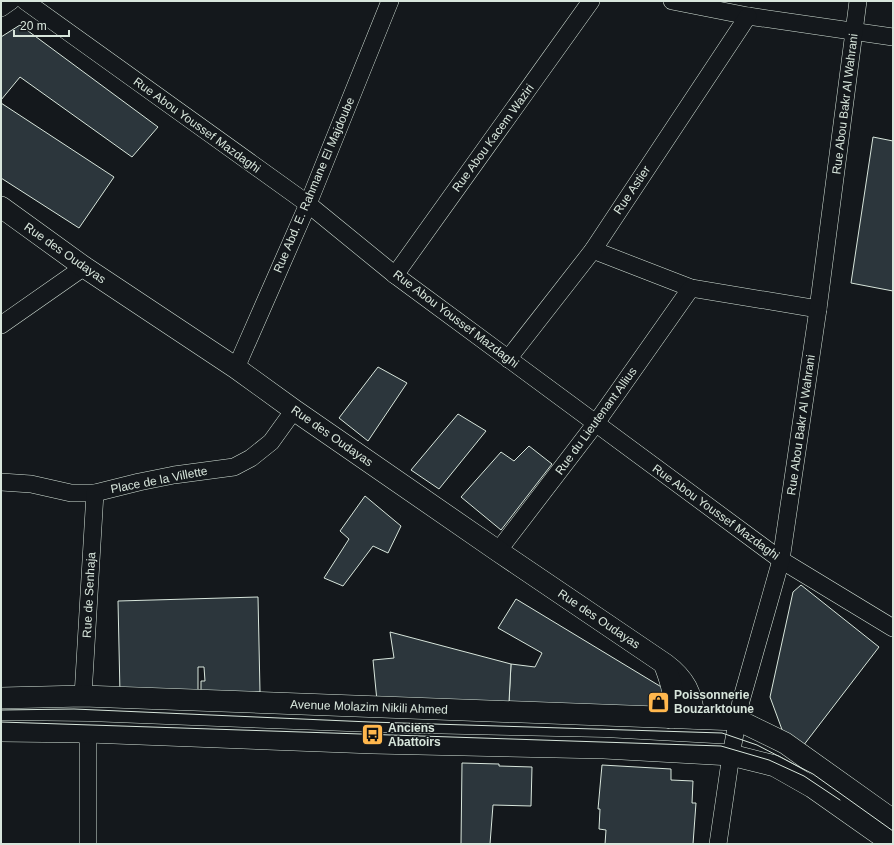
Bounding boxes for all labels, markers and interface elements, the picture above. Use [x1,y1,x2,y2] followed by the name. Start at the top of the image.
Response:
[14,12,69,38] scale bar
[20,19,47,33] text: 20 m
[829,33,861,175] street label: Rue Abou Bakr Al Wahrani
[131,74,263,176] street label: Rue Abou Youssef Mazdaghi
[449,81,537,195] street label: Rue Abou Kacem Waziri
[271,95,358,275] street label: Rue Abd. E. Rahmane El Majdoube
[611,163,653,217] street label: Rue Astier
[22,220,108,286] street label: Rue des Oudayas
[391,267,521,371] street label: Rue Abou Youssef Mazdaghi
[784,354,818,496] street label: Rue Abou Bakr Al Wahrani
[552,365,640,477] street label: Rue du Lieutenant Allius
[289,403,375,469] street label: Rue des Oudayas
[650,461,782,563] street label: Rue Abou Youssef Mazdaghi
[109,464,209,496] street label: Place de la Villette
[80,551,98,638] street label: Rue de Senhaja
[555,586,643,652] street label: Rue des Oudayas
[674,688,754,716] place label: Poissonnerie Bouzarktoune
[645,689,671,715] shop icon: Poissonnerie Bouzarktoune
[290,697,448,717] street label: Avenue Molazim Nikili Ahmed
[388,721,441,749] place label: Anciens Abattoirs
[359,722,385,748] bus stop icon: Anciens Abattoirs

